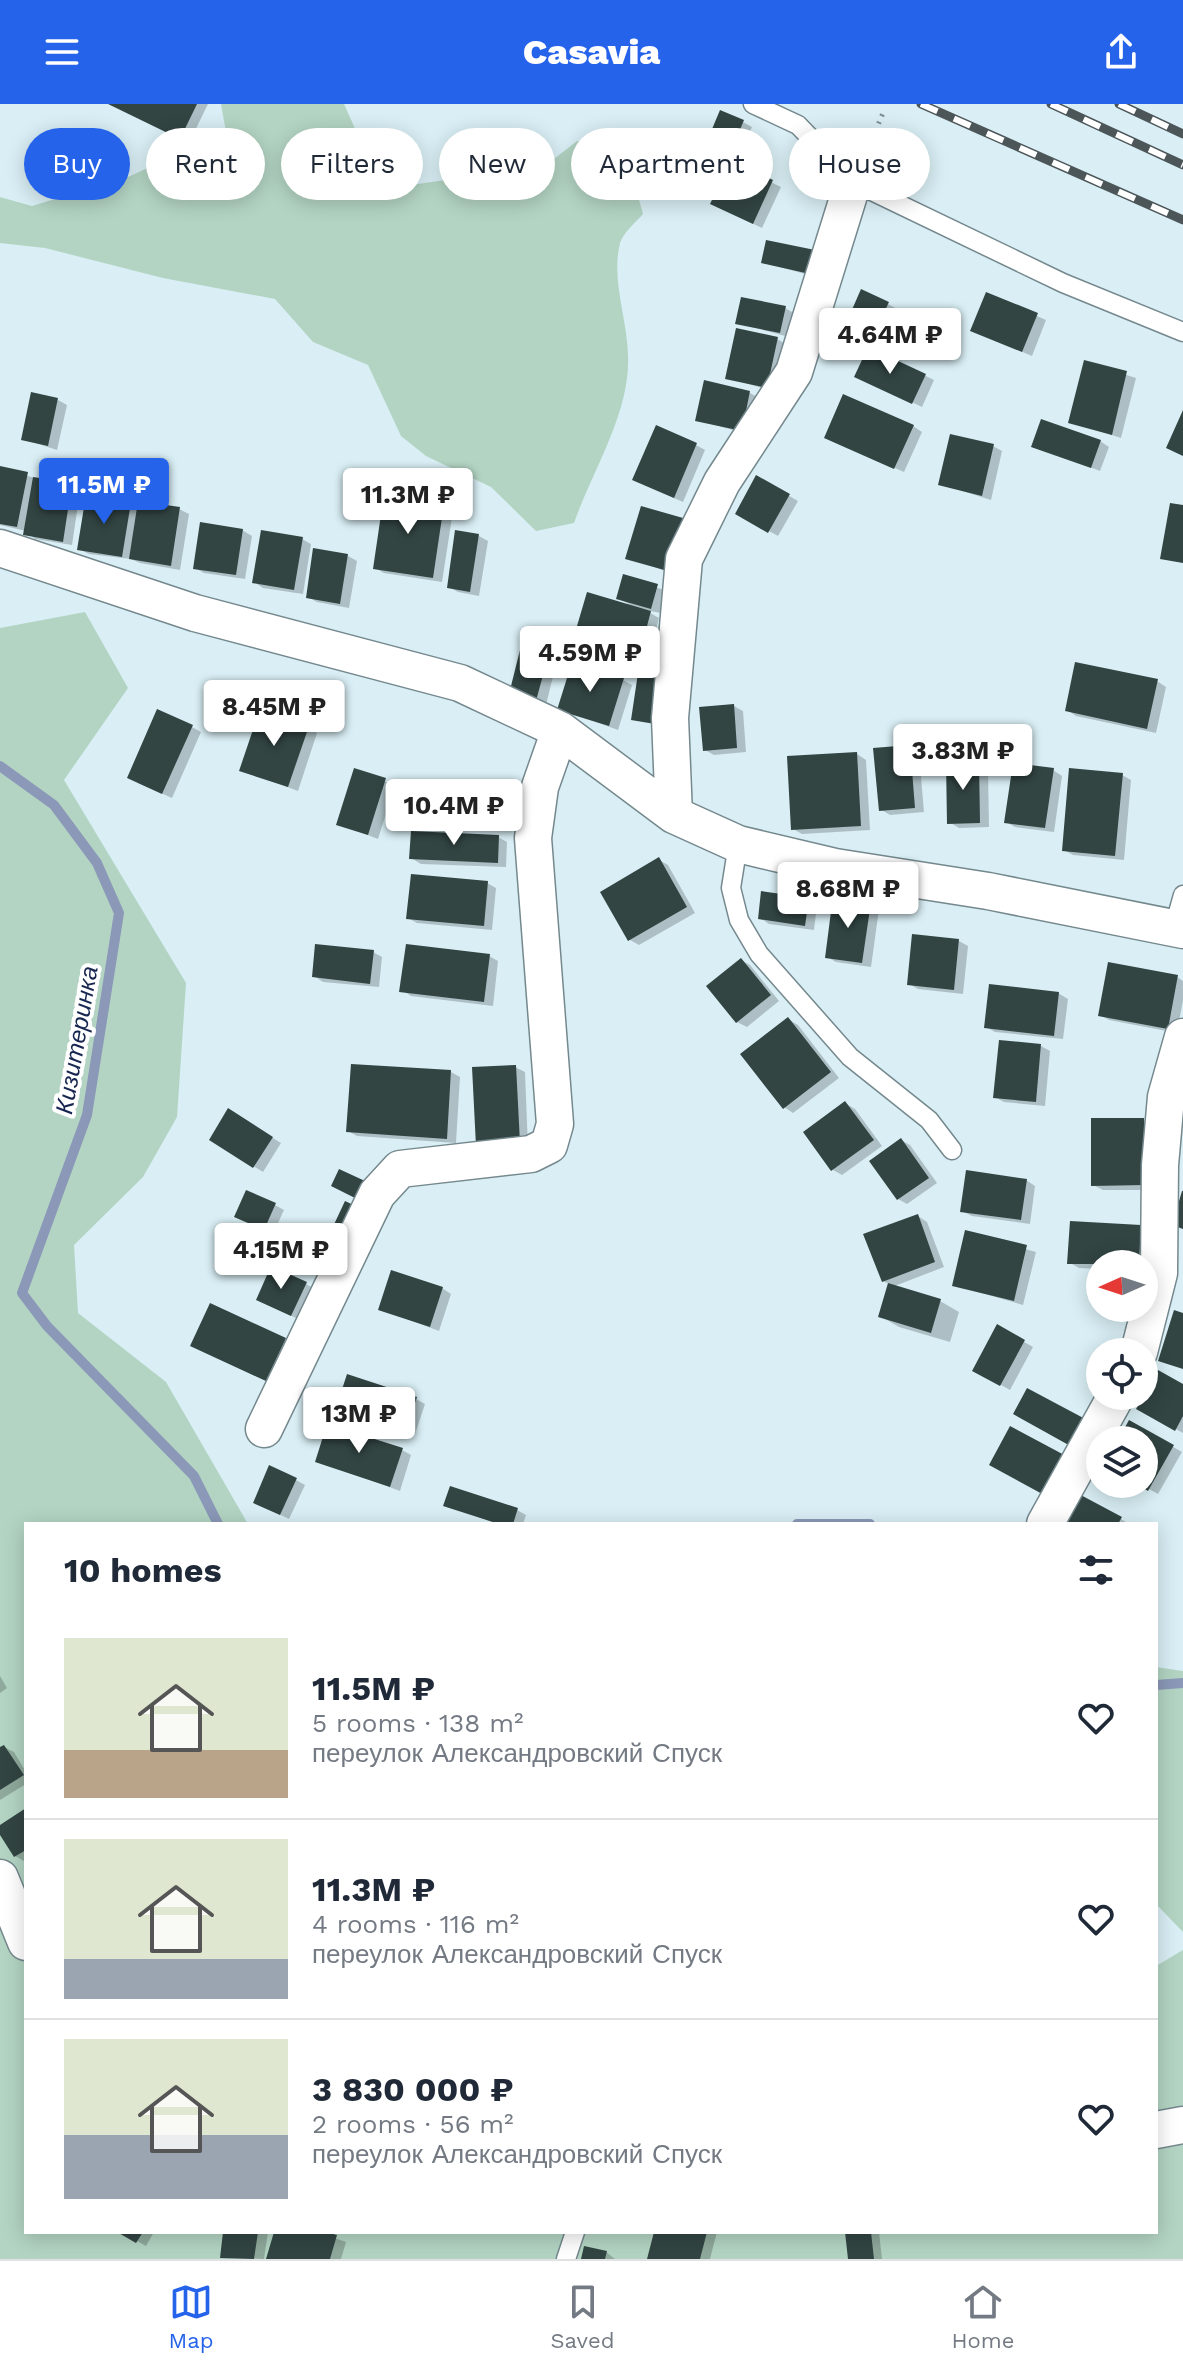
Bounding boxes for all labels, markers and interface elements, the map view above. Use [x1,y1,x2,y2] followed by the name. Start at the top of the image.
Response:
[40,30,84,74] icon: menu
[1099,30,1143,74] icon: share
[523,31,660,73] text: Casavia
[24,128,130,200] chip: Buy
[146,128,265,200] chip: Rent
[281,128,423,200] chip: Filters
[439,128,555,200] chip: New
[571,128,773,200] chip: Apartment
[789,128,930,200] chip: House
[816,308,964,376] pin: 4.64M ₽
[837,319,943,349] text: 4.64M ₽
[30,458,178,526] pin: 11.5M ₽
[334,468,482,536] pin: 11.3M ₽
[57,469,151,499] text: 11.5M ₽
[361,479,455,509] text: 11.3M ₽
[516,626,664,694] pin: 4.59M ₽
[538,637,642,667] text: 4.59M ₽
[200,680,348,748] pin: 8.45M ₽
[222,691,326,721] text: 8.45M ₽
[889,724,1037,792] pin: 3.83M ₽
[911,735,1015,765] text: 3.83M ₽
[380,779,528,847] pin: 10.4M ₽
[404,790,504,820] text: 10.4M ₽
[774,862,922,930] pin: 8.68M ₽
[796,873,901,903] text: 8.68M ₽
[50,964,104,1116] water label: Кизитеринка
[207,1223,355,1291] pin: 4.15M ₽
[233,1234,329,1264] text: 4.15M ₽
[1086,1250,1158,1322] north arrow
[1086,1250,1158,1498] map controls
[1086,1338,1158,1410] button: locate
[303,1387,415,1455] pin: 13M ₽
[321,1398,397,1428] text: 13M ₽
[1086,1426,1158,1498] button: layers
[1074,1548,1118,1592] icon: filters
[64,1550,222,1590] text: 10 homes
[312,1668,435,1708] text: 11.5M ₽
[128,1670,224,1766] icon: home
[1074,1696,1118,1740] icon: heart
[312,1708,523,1738] text: 5 rooms · 138 m²
[312,1738,722,1768] text: переулок Александровский Спуск
[312,1869,435,1909] text: 11.3M ₽
[128,1871,224,1967] icon: home
[1074,1897,1118,1941] icon: heart
[312,1909,519,1939] text: 4 rooms · 116 m²
[312,1939,722,1969] text: переулок Александровский Спуск
[312,2069,514,2109] text: 3 830 000 ₽
[128,2071,224,2167] icon: home
[1074,2097,1118,2141] icon: heart
[312,2109,514,2139] text: 2 rooms · 56 m²
[312,2139,722,2169] text: переулок Александровский Спуск
[169,2280,213,2353] tab: Map
[551,2280,614,2353] tab: Saved
[952,2280,1014,2353] tab: Home

